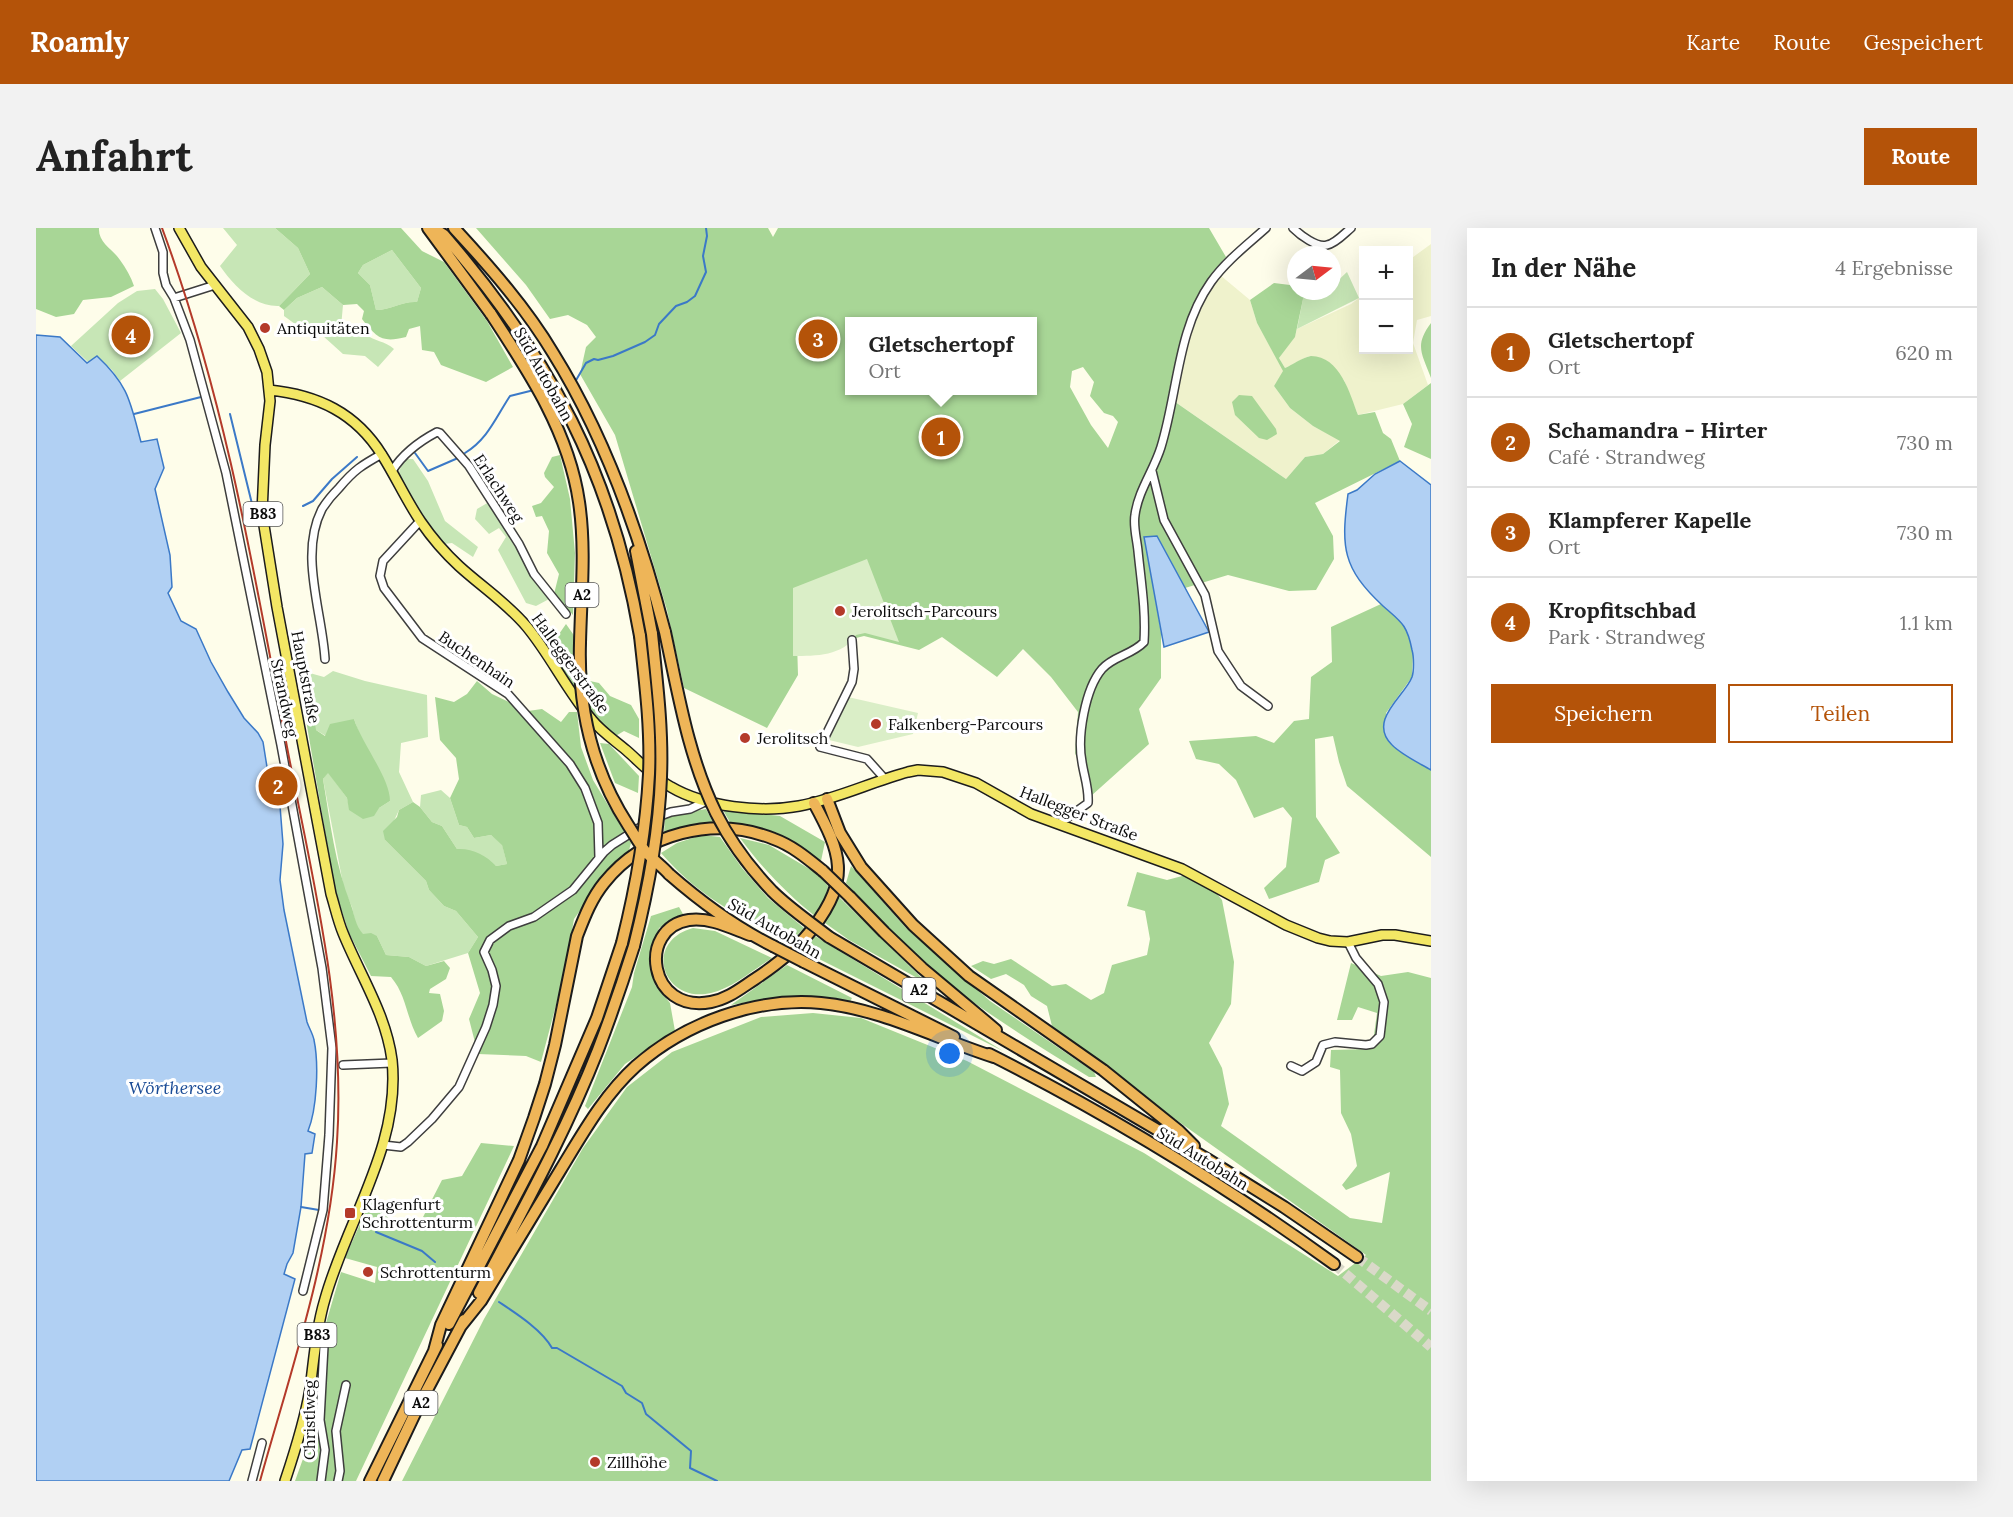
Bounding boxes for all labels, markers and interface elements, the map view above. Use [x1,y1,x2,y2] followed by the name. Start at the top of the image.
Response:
[30,24,129,60] text: Roamly
[1686,29,1740,56] text: Karte
[1773,29,1831,56] text: Route
[1864,29,1983,56] text: Gespeichert
[1864,128,1977,185] button: Route
[36,129,193,183] text: Anfahrt
[1287,246,1341,300] north arrow
[1359,246,1413,354] map controls
[1359,246,1413,300] button: +
[1491,251,1636,284] text: In der Nähe
[1835,255,1953,280] text: 4 Ergebnisse
[1359,300,1413,354] button: −
[112,312,151,358] pin: 4
[798,316,838,362] pin: 3
[845,317,1037,395] popup
[276,318,370,338] place label: Antiquitäten
[258,321,272,335] marker: Antiquitäten
[510,324,578,425] street label: Süd Autobahn
[1548,326,1693,354] text: Gletschertopf
[868,330,1014,358] text: Gletschertopf
[1506,340,1515,365] text: 1
[1895,340,1953,365] text: 620 m
[1548,354,1580,379] text: Ort
[868,358,901,383] text: Ort
[922,414,960,460] pin: 1
[1548,416,1767,444] text: Schamandra - Hirter
[1505,430,1516,455] text: 2
[1897,430,1953,455] text: 730 m
[1548,444,1705,469] text: Café · Strandweg
[469,450,529,527] street label: Erlachweg
[244,502,282,526] road number: B83
[1548,506,1751,534] text: Klampferer Kapelle
[1505,520,1516,545] text: 3
[1897,520,1953,545] text: 730 m
[1548,534,1580,559] text: Ort
[566,583,598,607] road number: A2
[1548,596,1696,624] text: Kropfitschbad
[851,601,997,621] place label: Jerolitsch-Parcours
[833,604,847,618] marker: Jerolitsch-Parcours
[528,609,614,717] street label: Halleggerstraße
[1505,610,1516,635] text: 4
[1900,610,1953,635] text: 1.1 km
[1548,624,1705,649] text: Park · Strandweg
[435,626,519,692] street label: Buchenhain
[287,629,325,725] street label: Hauptstraße
[267,657,303,740] street label: Strandweg
[1491,684,1716,743] button: Speichern
[1728,684,1953,743] button: Teilen
[888,714,1043,734] place label: Falkenberg-Parcours
[869,717,883,731] marker: Falkenberg-Parcours
[756,728,829,748] place label: Jerolitsch
[738,731,752,745] marker: Jerolitsch
[258,764,298,808] pin: 2
[1017,781,1141,845] street label: Hallegger Straße
[725,893,825,963] street label: Süd Autobahn
[902,978,936,1002] road number: A2
[935,1039,964,1068] your location
[129,1076,221,1099] water label: Wörthersee
[1153,1122,1253,1194] street label: Süd Autobahn
[362,1194,473,1232] place label: Klagenfurt Schrottenturm
[343,1206,357,1220] marker: Klagenfurt Schrottenturm
[380,1262,491,1282] place label: Schrottenturm
[361,1265,375,1279] marker: Schrottenturm
[298,1323,336,1347] road number: B83
[299,1379,319,1460] street label: Christlweg
[404,1391,438,1415] road number: A2
[607,1452,667,1472] place label: Zillhöhe
[588,1455,602,1469] marker: Zillhöhe

